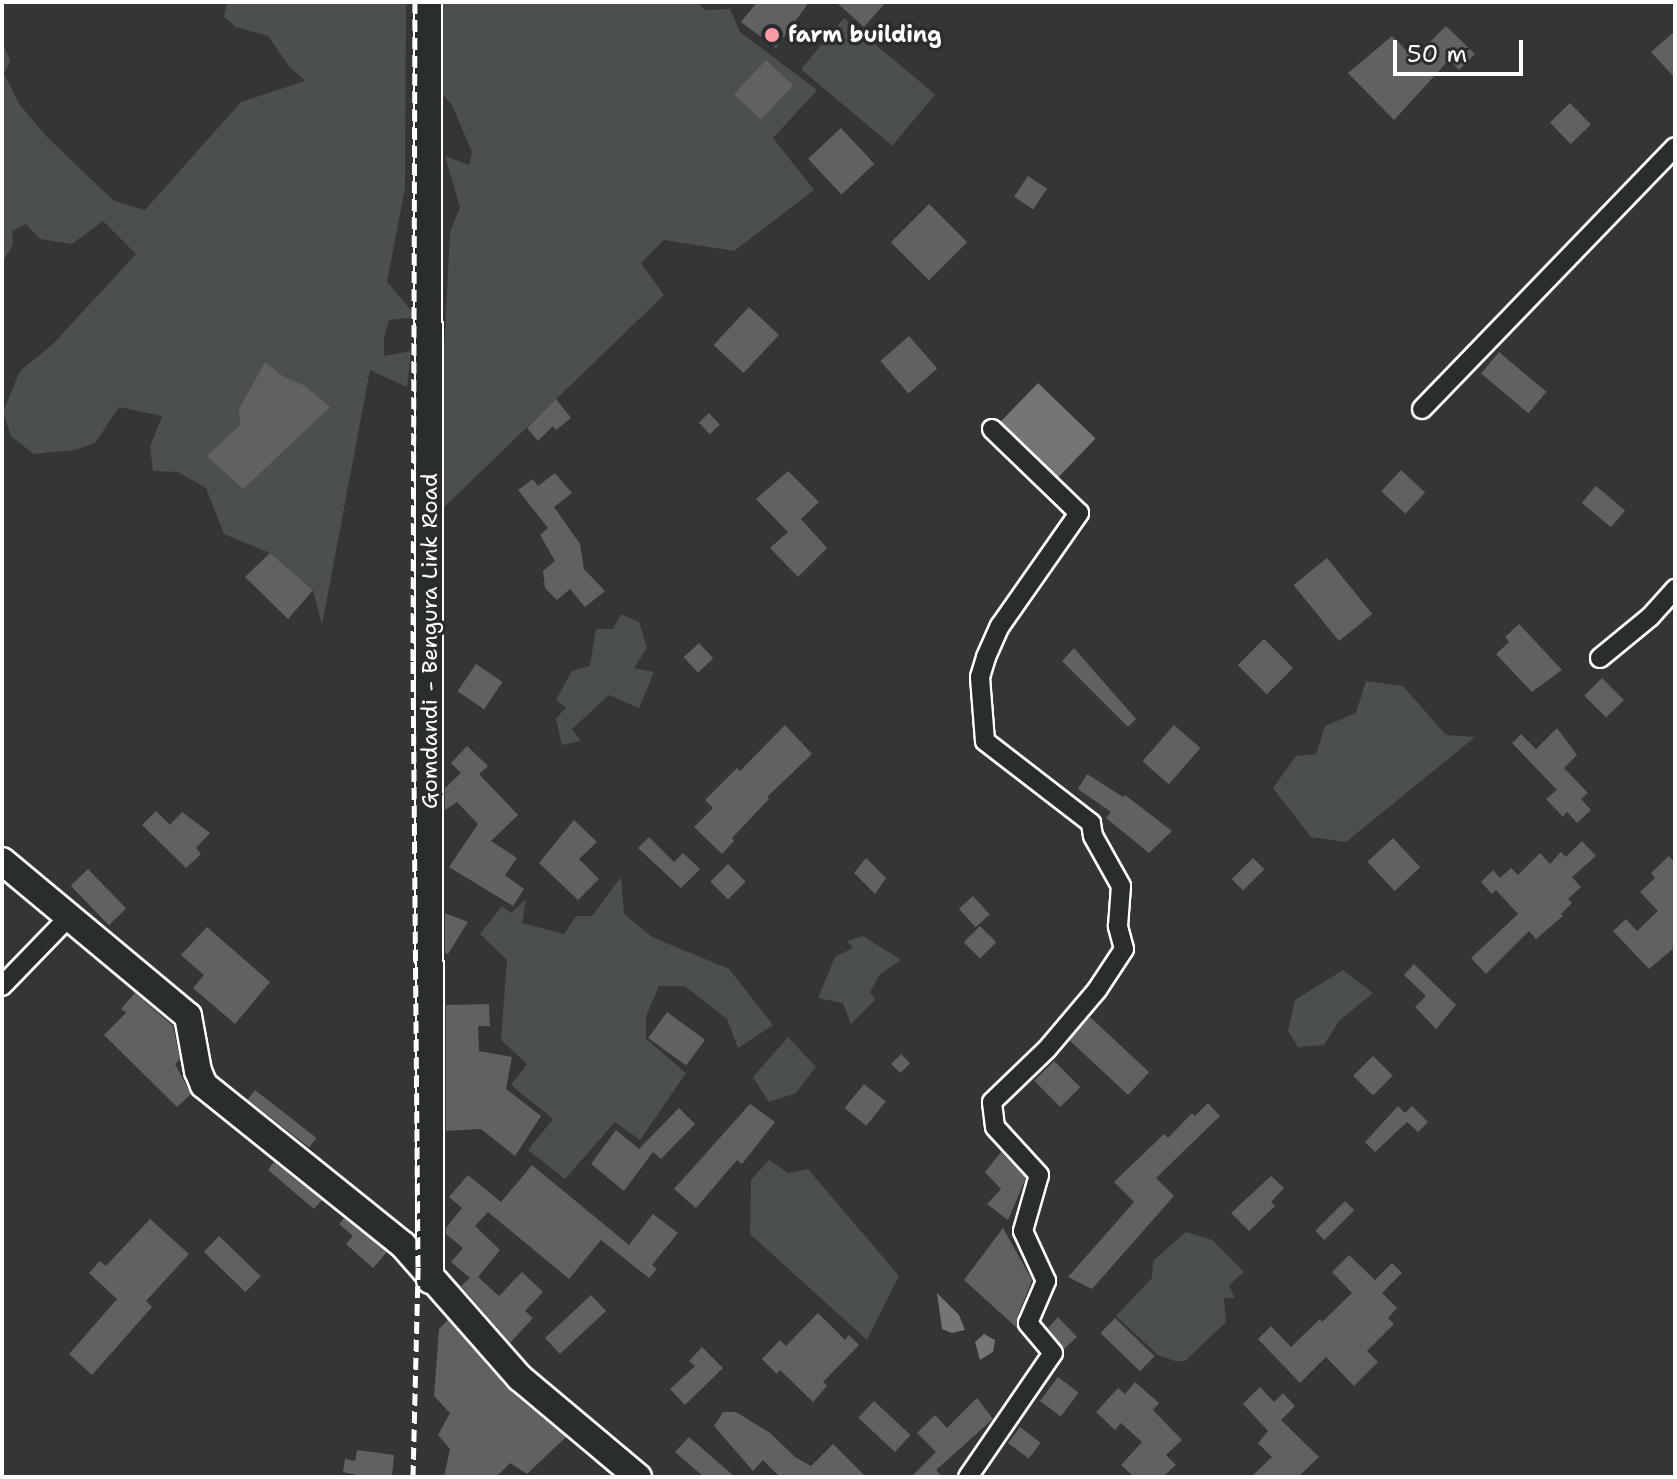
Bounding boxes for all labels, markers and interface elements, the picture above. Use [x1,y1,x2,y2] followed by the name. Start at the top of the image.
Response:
[788,22,942,48] place label: farm building
[1397,24,1527,74] scale bar
[763,26,781,44] marker: farm building
[1407,38,1467,70] text: 50 m
[417,473,443,809] street label: Gomdandi - Bengura Link Road

